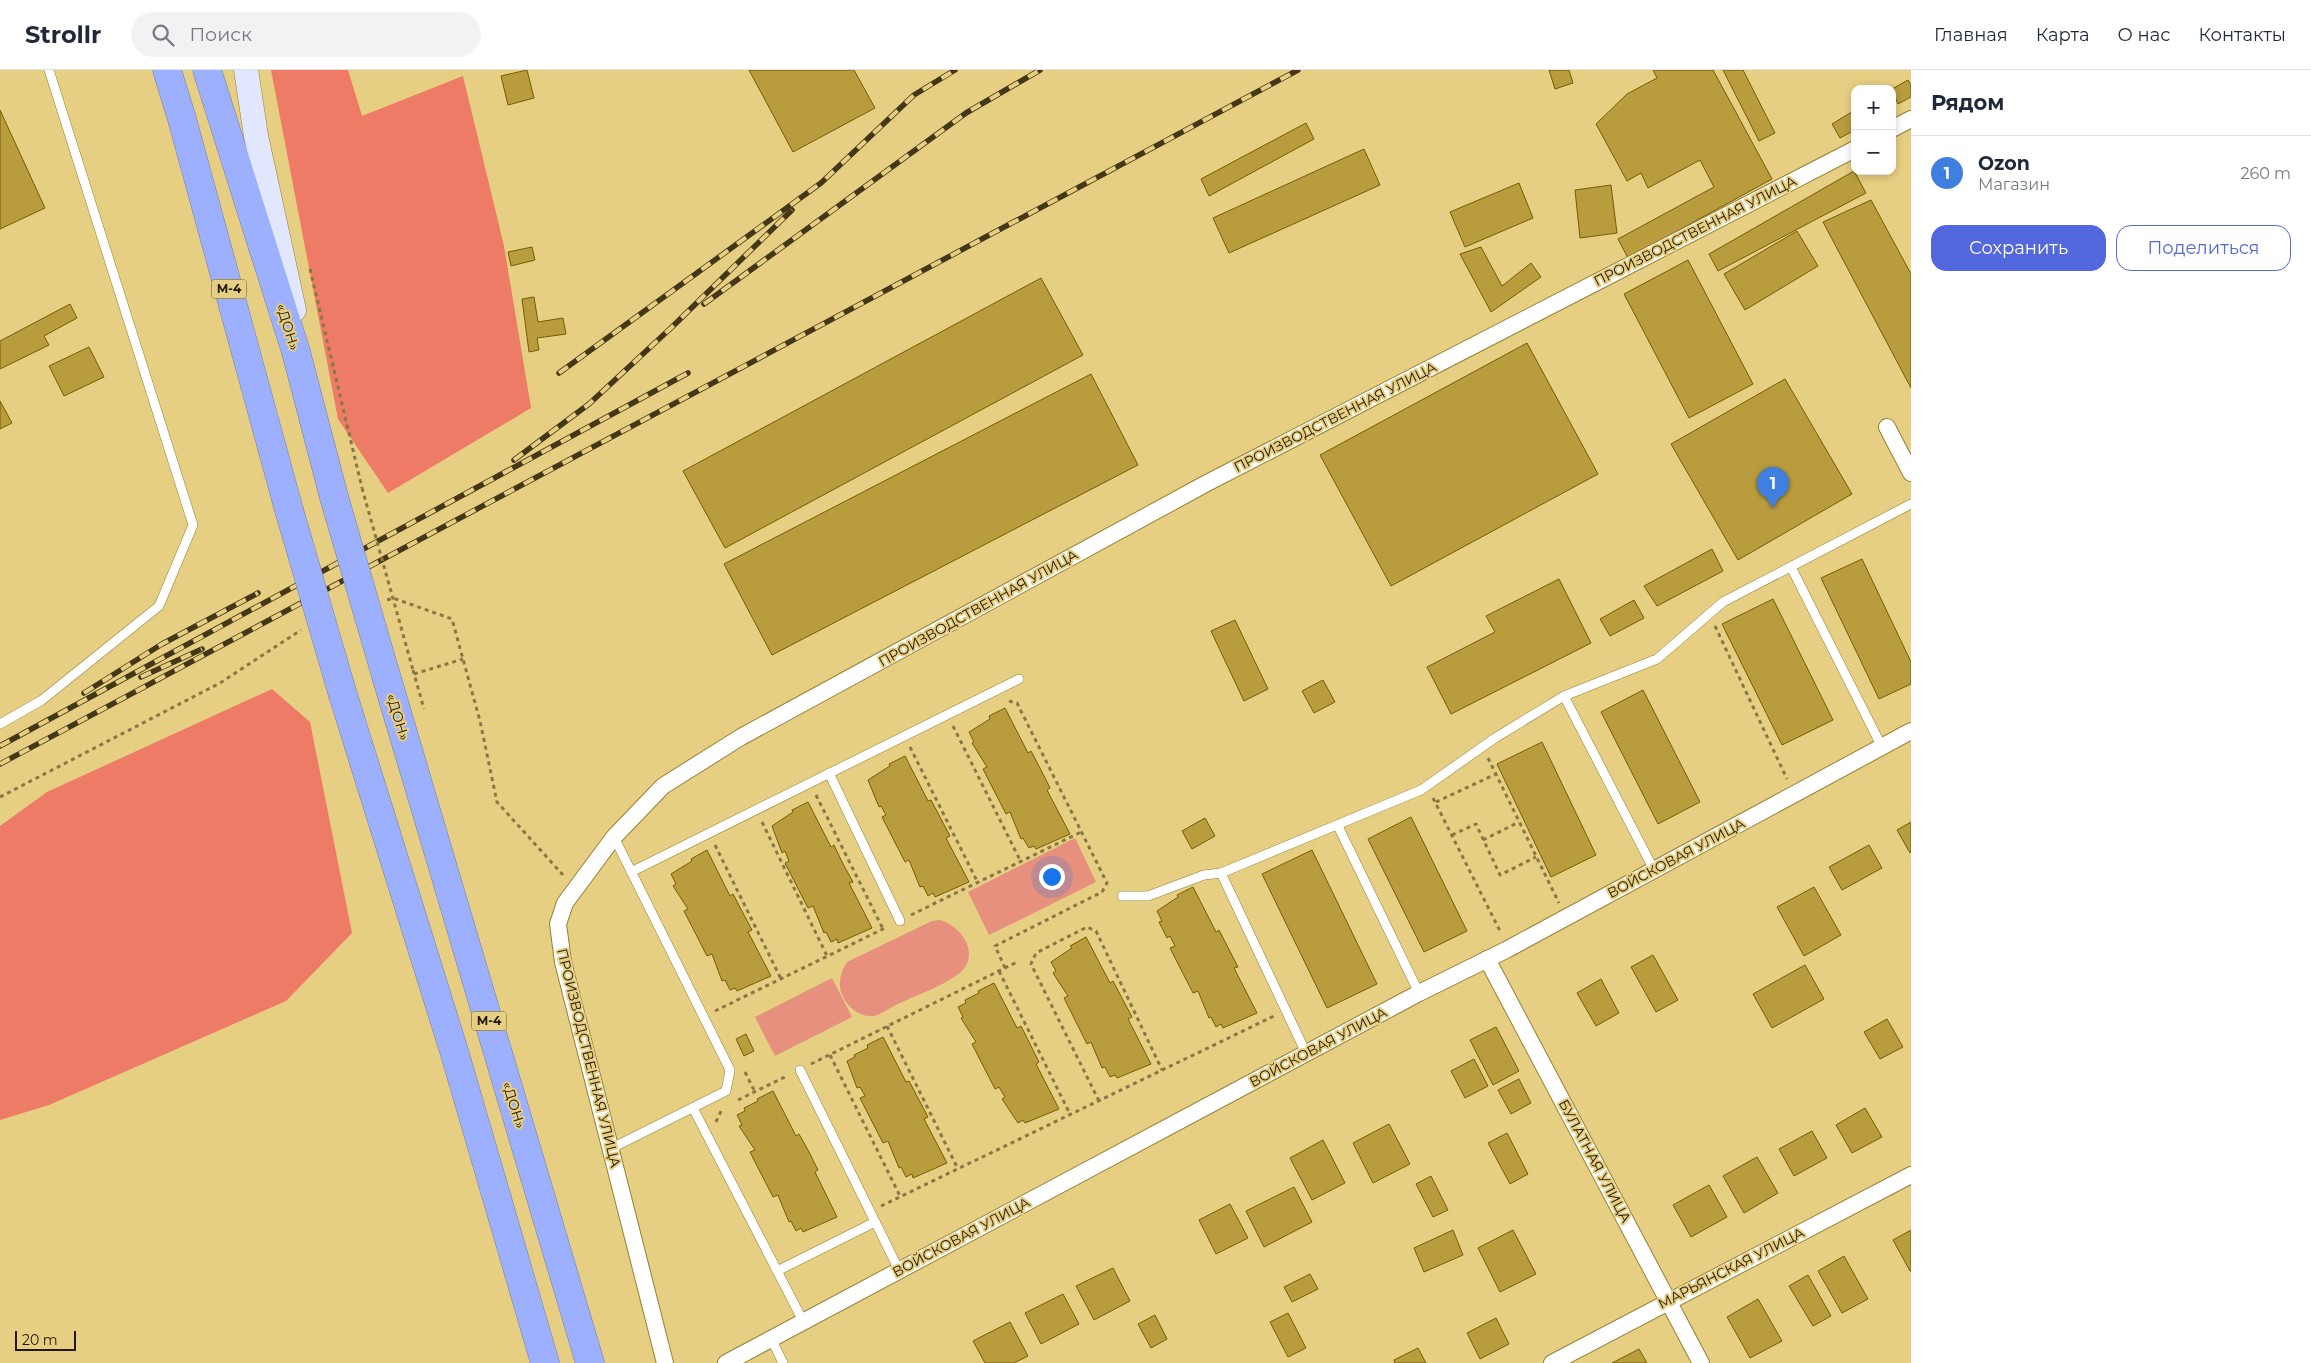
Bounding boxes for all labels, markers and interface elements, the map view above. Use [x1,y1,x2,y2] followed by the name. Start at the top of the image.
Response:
[131,12,481,57] search box
[25,20,101,49] text: Strollr
[149,21,177,49] icon: search
[189,23,252,46] text: Поиск
[1934,24,2008,46] text: Главная
[2036,24,2090,46] text: Карта
[2118,24,2170,46] text: О нас
[2198,24,2286,46] text: Контакты
[1851,85,1896,175] map controls
[1851,85,1896,130] button: +
[1931,90,2004,115] text: Рядом
[1851,130,1896,175] button: −
[1978,152,2030,175] text: Ozon
[1944,164,1950,183] text: 1
[2240,164,2291,183] text: 260 m
[1591,172,1800,290] street label: ПРОИЗВОДСТВЕННАЯ УЛИЦА
[1978,175,2050,194] text: Магазин
[1931,225,2106,271] button: Сохранить
[2116,225,2291,271] button: Поделиться
[212,280,246,298] road number: М-4
[272,301,304,353] street label: «ДОН»
[1231,358,1440,476] street label: ПРОИЗВОДСТВЕННАЯ УЛИЦА
[1757,467,1789,508] pin: 1
[875,545,1081,670] street label: ПРОИЗВОДСТВЕННАЯ УЛИЦА
[382,691,414,743] street label: «ДОН»
[1604,814,1748,902] street label: ВОЙСКОВАЯ УЛИЦА
[1039,864,1065,890] your location
[553,947,625,1170] street label: ПРОИЗВОДСТВЕННАЯ УЛИЦА
[1246,1003,1390,1091] street label: ВОЙСКОВАЯ УЛИЦА
[472,1011,506,1030] road number: М-4
[498,1079,530,1131] street label: «ДОН»
[1555,1096,1635,1226] street label: БУЛАТНАЯ УЛИЦА
[889,1193,1033,1281] street label: ВОЙСКОВАЯ УЛИЦА
[1655,1223,1808,1313] street label: МАРЬЯНСКАЯ УЛИЦА
[15,1328,76,1351] scale bar
[22,1331,58,1349] text: 20 m

